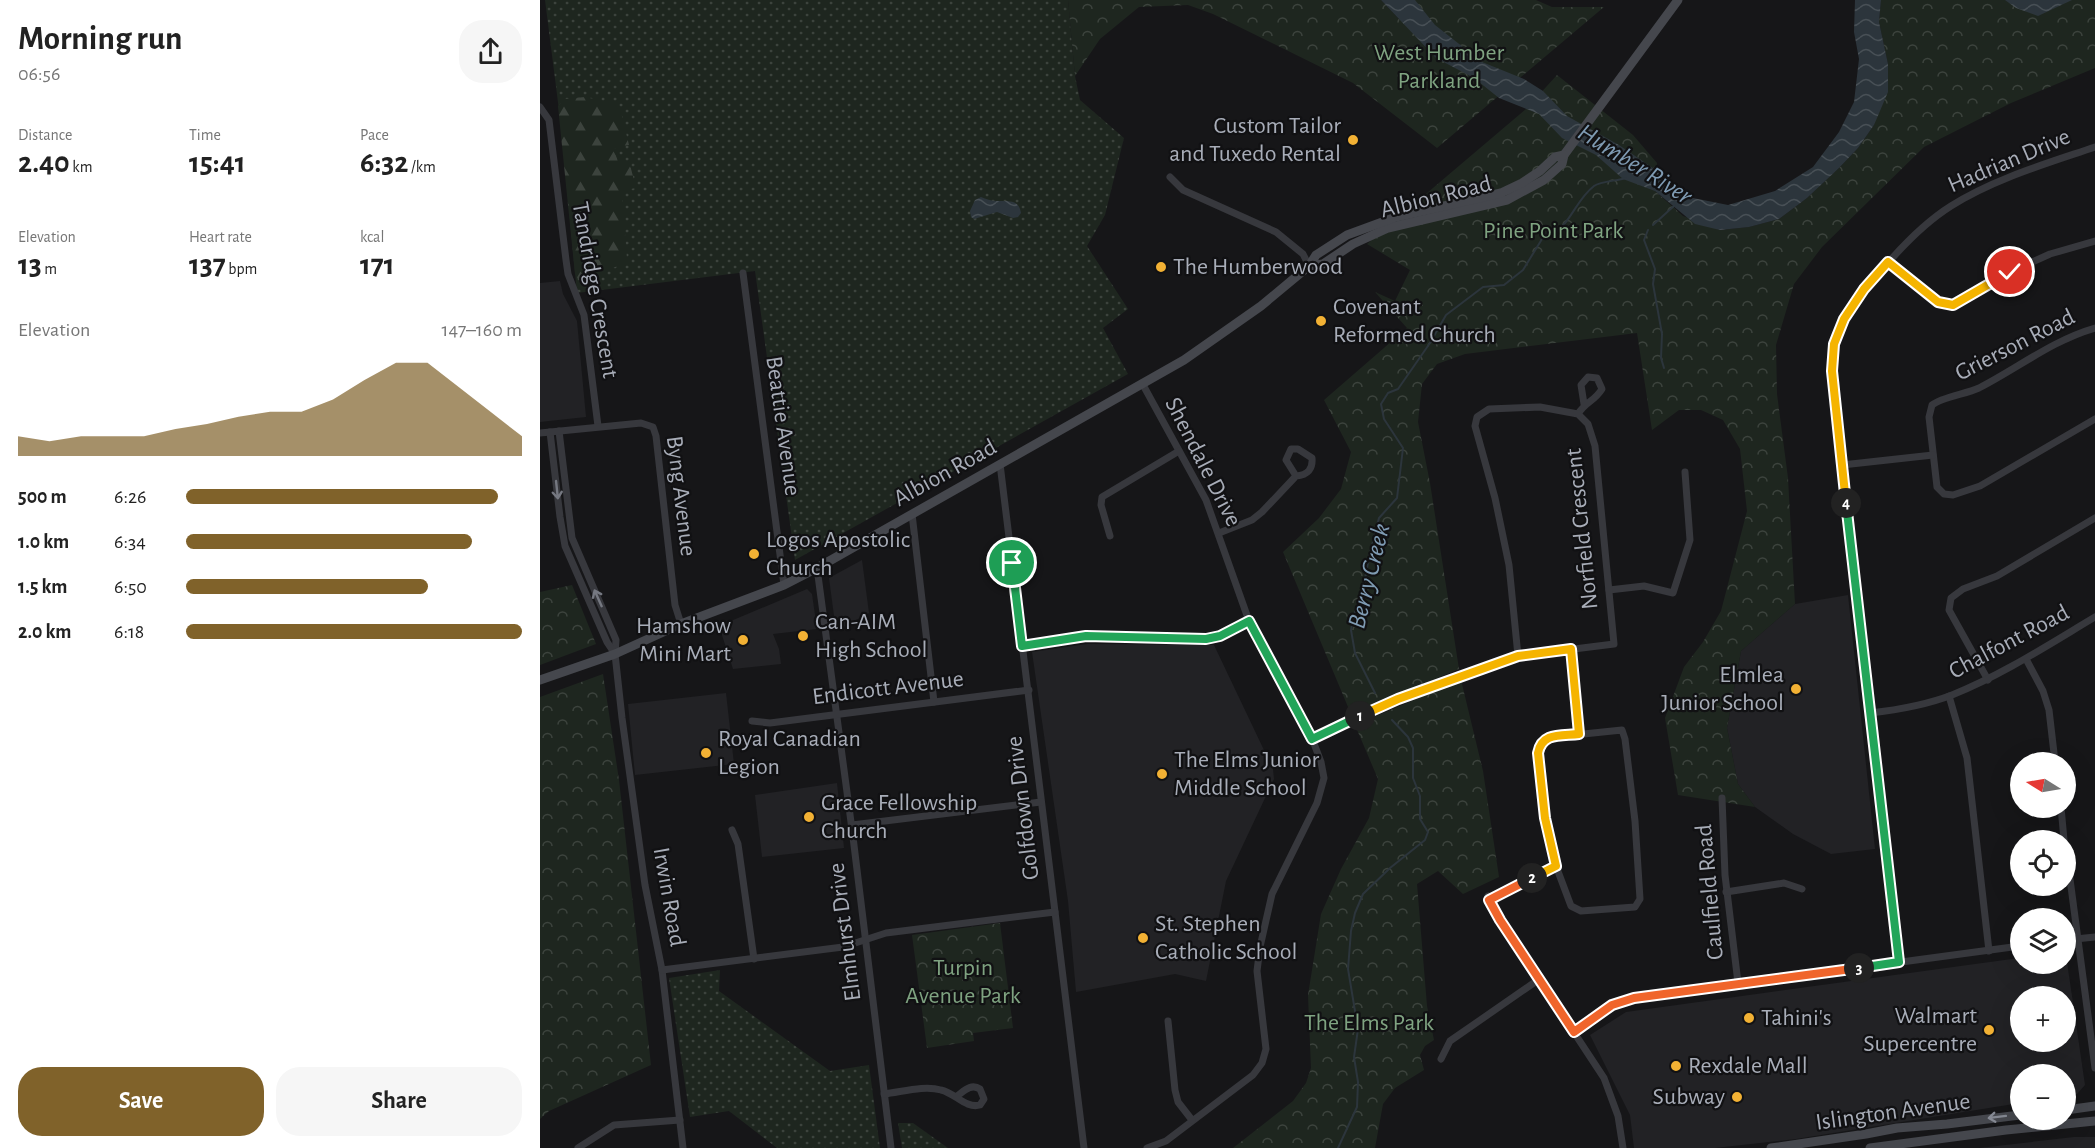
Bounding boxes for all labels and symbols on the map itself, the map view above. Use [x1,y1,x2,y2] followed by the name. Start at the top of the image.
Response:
[1374,41,1504,93] park label: West Humber Parkland
[1169,114,1341,166] place label: Custom Tailor and Tuxedo Rental
[1573,119,1698,210] water label: Humber River
[1944,125,2074,197] street label: Hadrian Drive
[1346,133,1360,147] marker: Custom Tailor and Tuxedo Rental
[1378,172,1494,222] street label: Albion Road
[568,200,622,380] street label: Tandridge Crescent
[1483,219,1623,243] park label: Pine Point Park
[1984,246,2035,297] pin
[1173,255,1343,279] place label: The Humberwood
[1154,260,1168,274] marker: The Humberwood
[1333,295,1496,347] place label: Covenant Reformed Church
[1951,305,2079,385] street label: Grierson Road
[1314,314,1328,328] marker: Covenant Reformed Church
[761,355,805,497] street label: Beattie Avenue
[1160,394,1246,530] street label: Shendale Drive
[662,434,700,558] street label: Byng Avenue
[890,435,1000,511] street label: Albion Road
[1562,447,1602,611] street label: Norfield Crescent
[552,479,563,499] one-way arrow
[1831,488,1861,518] pin: 4
[1343,521,1395,631] water label: Berry Creek
[766,528,910,580] place label: Logos Apostolic Church
[986,537,1037,588] pin
[747,547,761,561] marker: Logos Apostolic Church
[592,590,603,608] one-way arrow
[1945,600,2073,684] street label: Chalfont Road
[815,610,927,662] place label: Can-AIM High School
[636,614,731,666] place label: Hamshow Mini Mart
[796,629,810,643] marker: Can-AIM High School
[736,633,750,647] marker: Hamshow Mini Mart
[1661,663,1784,715] place label: Elmlea Junior School
[811,667,965,709] street label: Endicott Avenue
[1789,682,1803,696] marker: Elmlea Junior School
[1345,701,1375,731] pin: 1
[718,727,861,779] place label: Royal Canadian Legion
[1002,735,1044,881] street label: Golfdown Drive
[699,746,713,760] marker: Royal Canadian Legion
[1174,748,1319,800] place label: The Elms Junior Middle School
[2010,752,2076,818] north arrow
[1155,767,1169,781] marker: The Elms Junior Middle School
[821,791,977,843] place label: Grace Fellowship Church
[802,810,816,824] marker: Grace Fellowship Church
[1692,823,1728,961] street label: Caulfield Road
[648,846,690,948] street label: Irwin Road
[825,861,865,1003] street label: Elmhurst Drive
[1517,863,1547,893] pin: 2
[1155,912,1298,964] place label: St. Stephen Catholic School
[1136,931,1150,945] marker: St. Stephen Catholic School
[1844,953,1874,983] pin: 3
[905,956,1021,1008] park label: Turpin Avenue Park
[1863,1004,1977,1056] place label: Walmart Supercentre
[1761,1006,1832,1030] place label: Tahini's
[1304,1011,1434,1035] park label: The Elms Park
[1742,1011,1756,1025] marker: Tahini's
[1982,1023,1996,1037] marker: Walmart Supercentre
[1688,1054,1808,1078] place label: Rexdale Mall
[1669,1059,1683,1073] marker: Rexdale Mall
[1653,1085,1725,1109] place label: Subway
[1814,1089,1972,1135] street label: Islington Avenue
[1730,1090,1744,1104] marker: Subway
[1988,1112,2008,1123] one-way arrow

